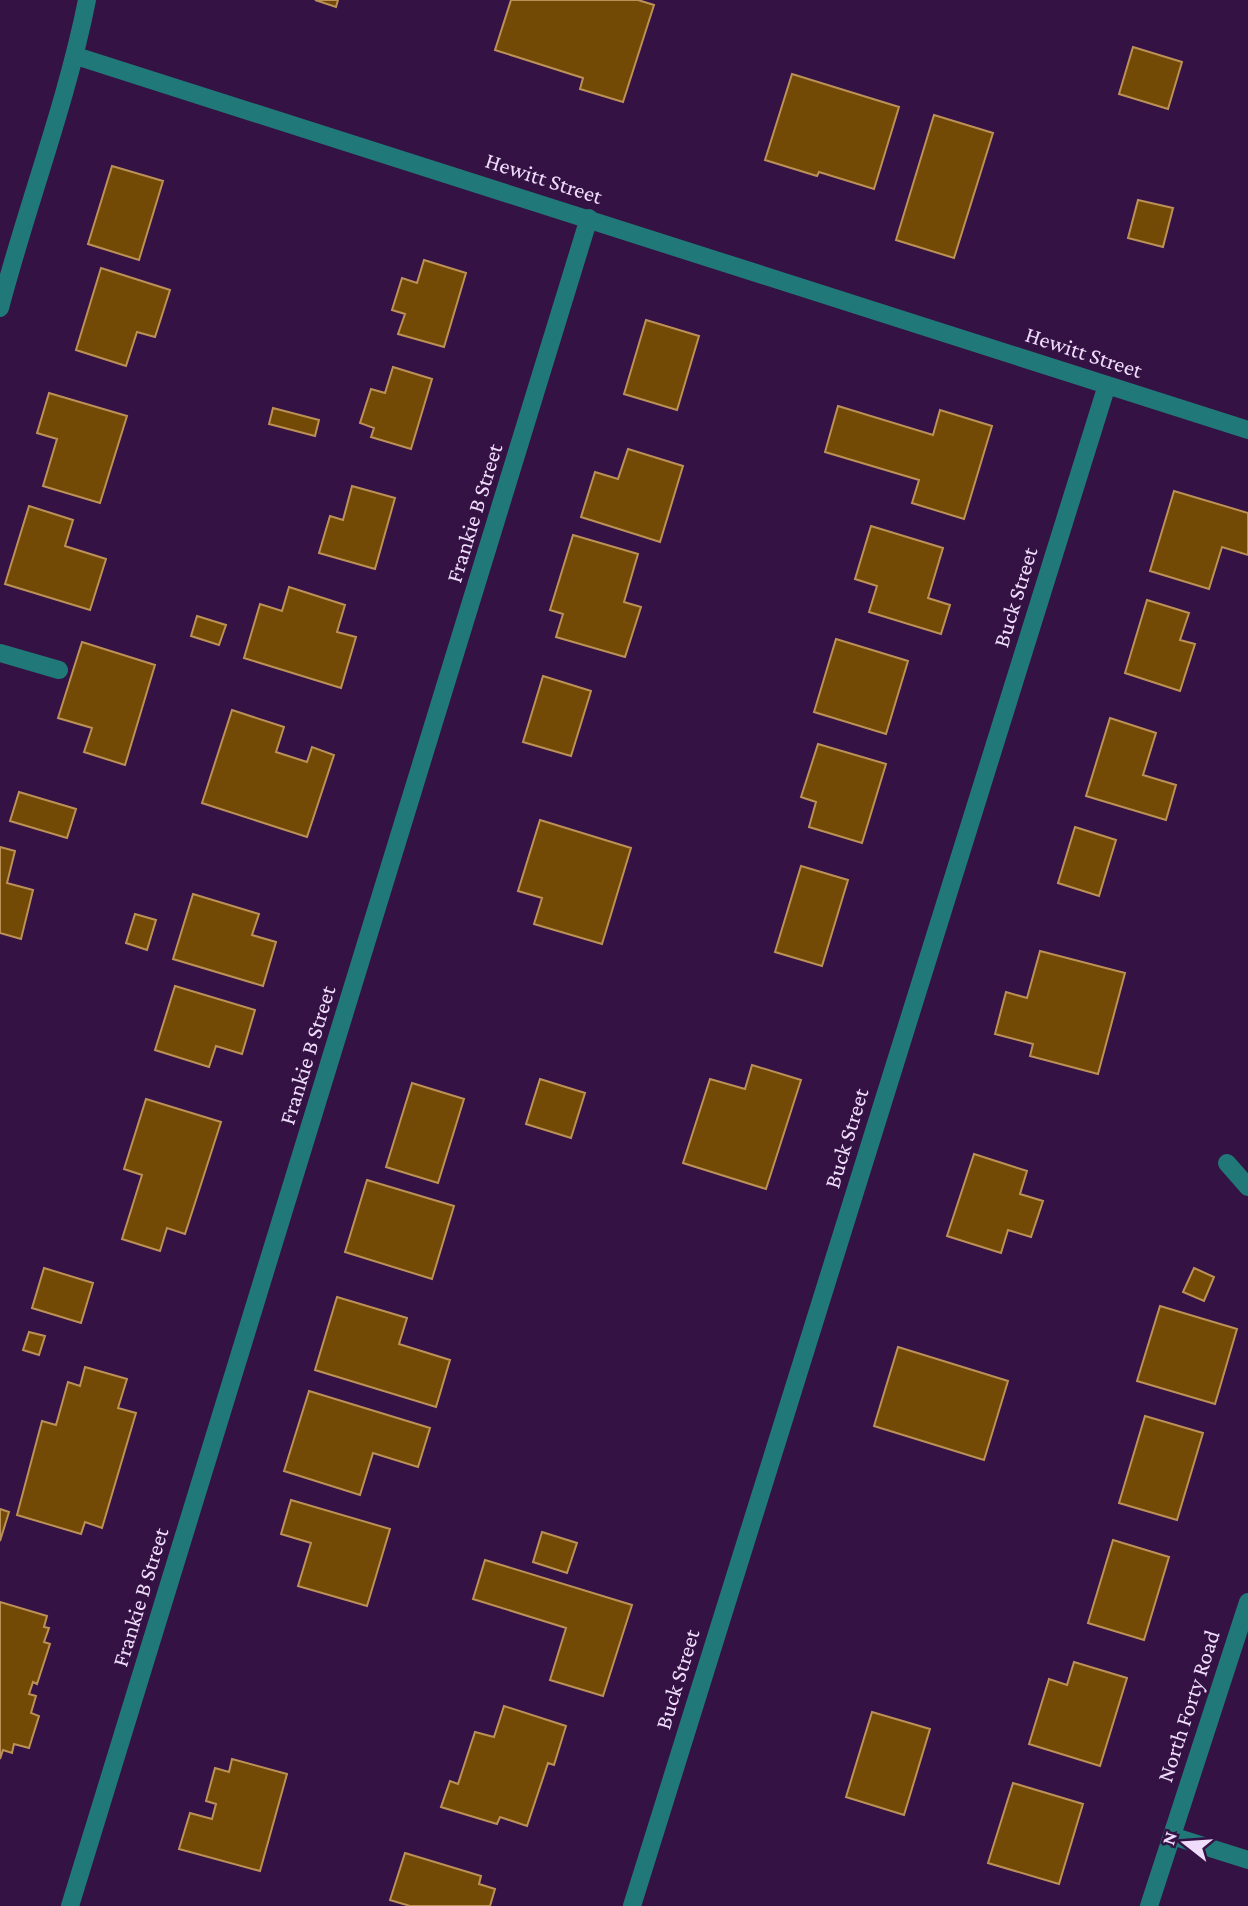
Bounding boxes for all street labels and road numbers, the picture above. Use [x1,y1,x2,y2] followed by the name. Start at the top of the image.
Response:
[482,147,606,209] street label: Hewitt Street
[1022,321,1146,383] street label: Hewitt Street
[440,440,508,586] street label: Frankie B Street
[987,543,1043,650] street label: Buck Street
[273,982,341,1128] street label: Frankie B Street
[818,1084,874,1191] street label: Buck Street
[106,1524,174,1670] street label: Frankie B Street
[649,1625,705,1732] street label: Buck Street
[1151,1627,1225,1785] street label: North Forty Road

